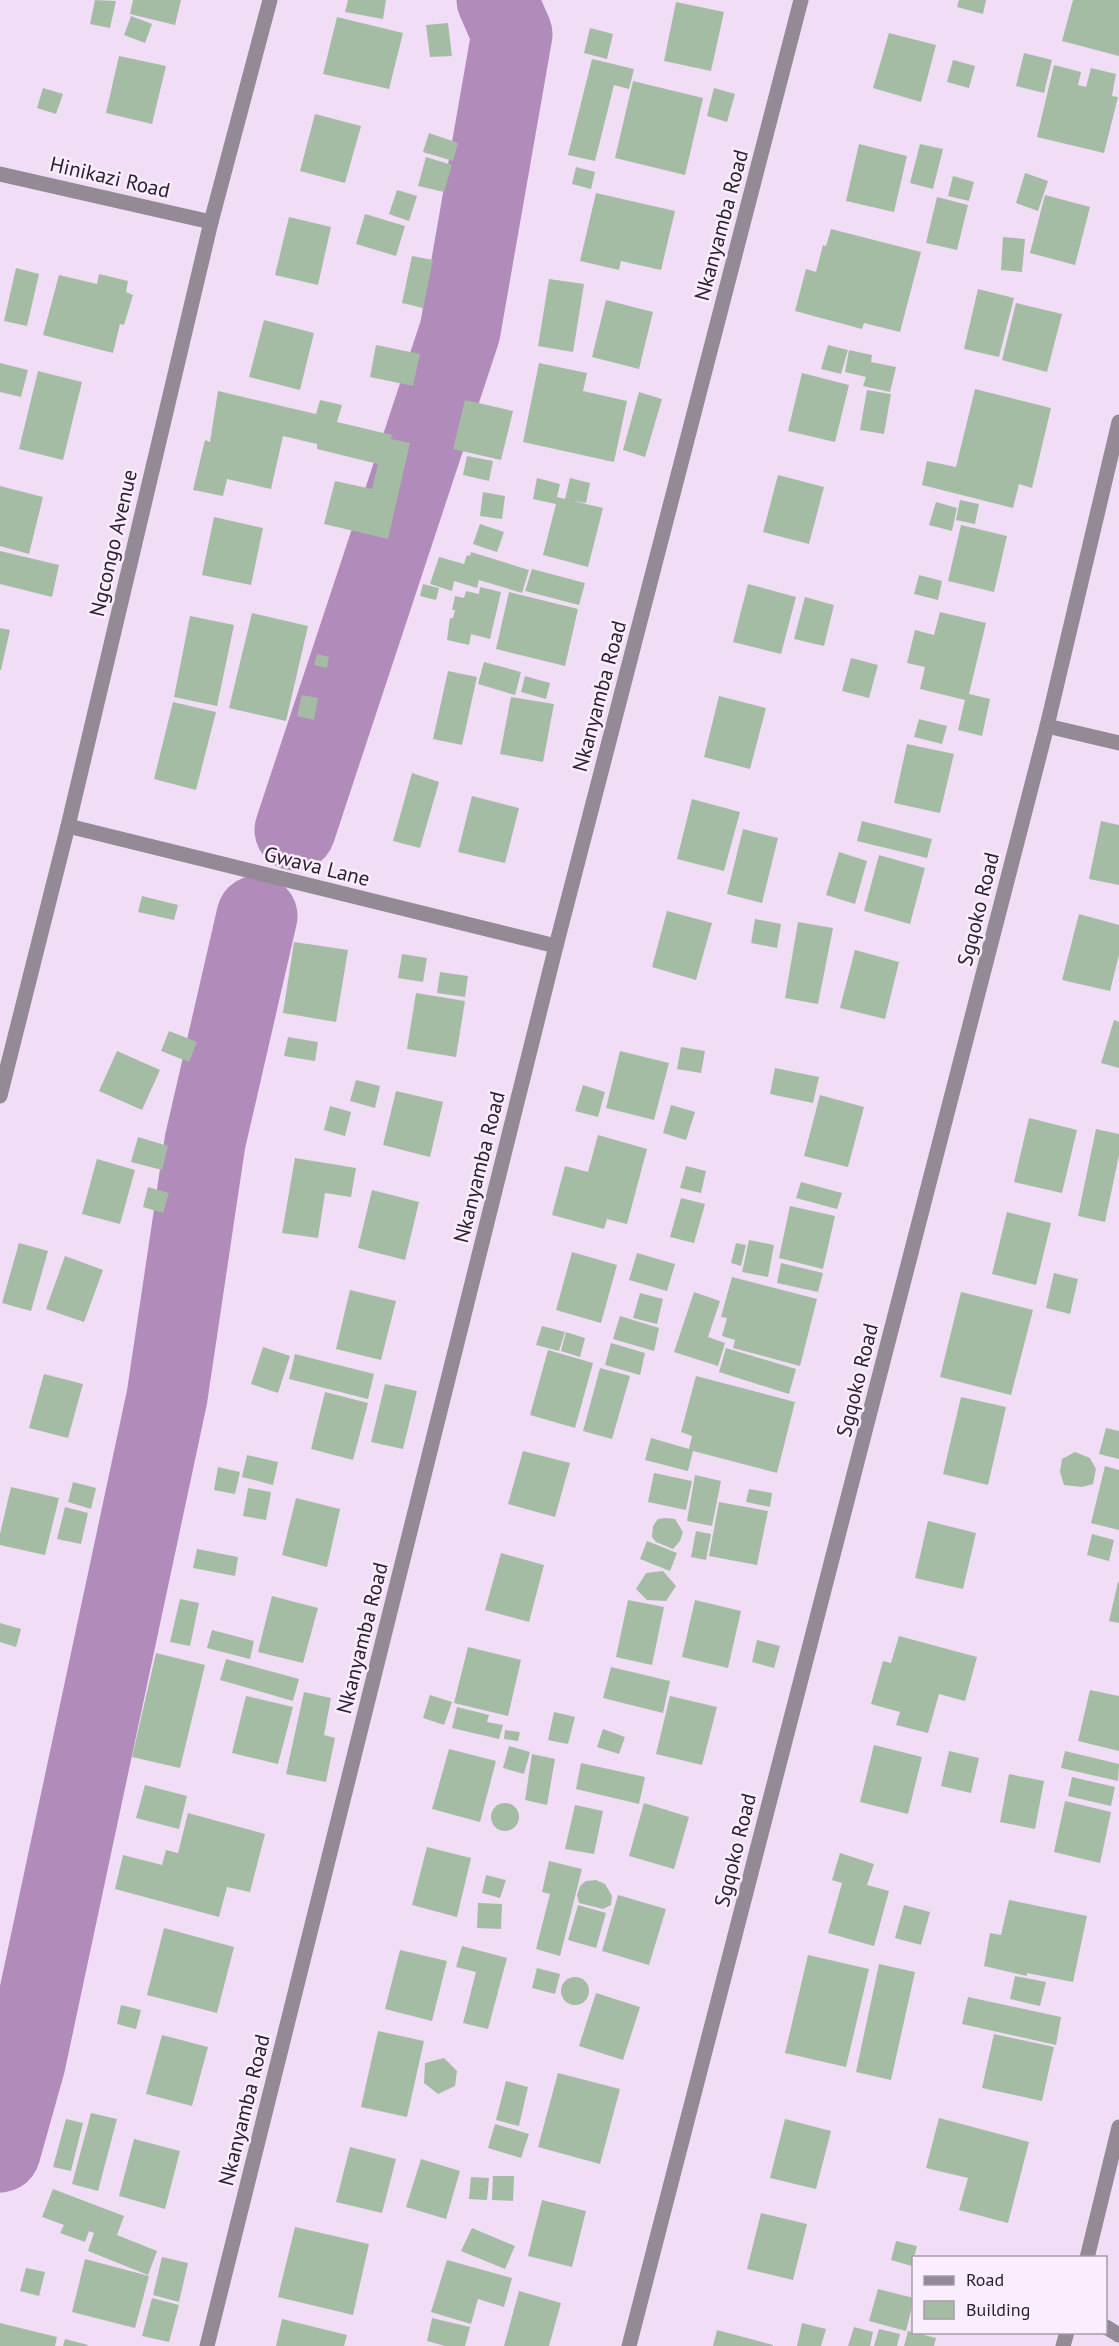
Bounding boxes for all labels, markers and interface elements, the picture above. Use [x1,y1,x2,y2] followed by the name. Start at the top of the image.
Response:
[688,147,754,303] street label: Nkanyamba Road
[47,150,173,204] street label: Hinikazi Road
[83,467,143,619] street label: Ngcongo Avenue
[566,618,632,774] street label: Nkanyamba Road
[261,840,373,892] street label: Gwava Lane
[951,849,1005,969] street label: Sgqoko Road
[447,1088,511,1246] street label: Nkanyamba Road
[830,1320,884,1440] street label: Sgqoko Road
[330,1559,394,1717] street label: Nkanyamba Road
[708,1790,762,1910] street label: Sgqoko Road
[212,2031,276,2189] street label: Nkanyamba Road
[912,2256,1107,2334] legend
[966,2268,1004,2291] text: Road
[966,2298,1030,2321] text: Building

